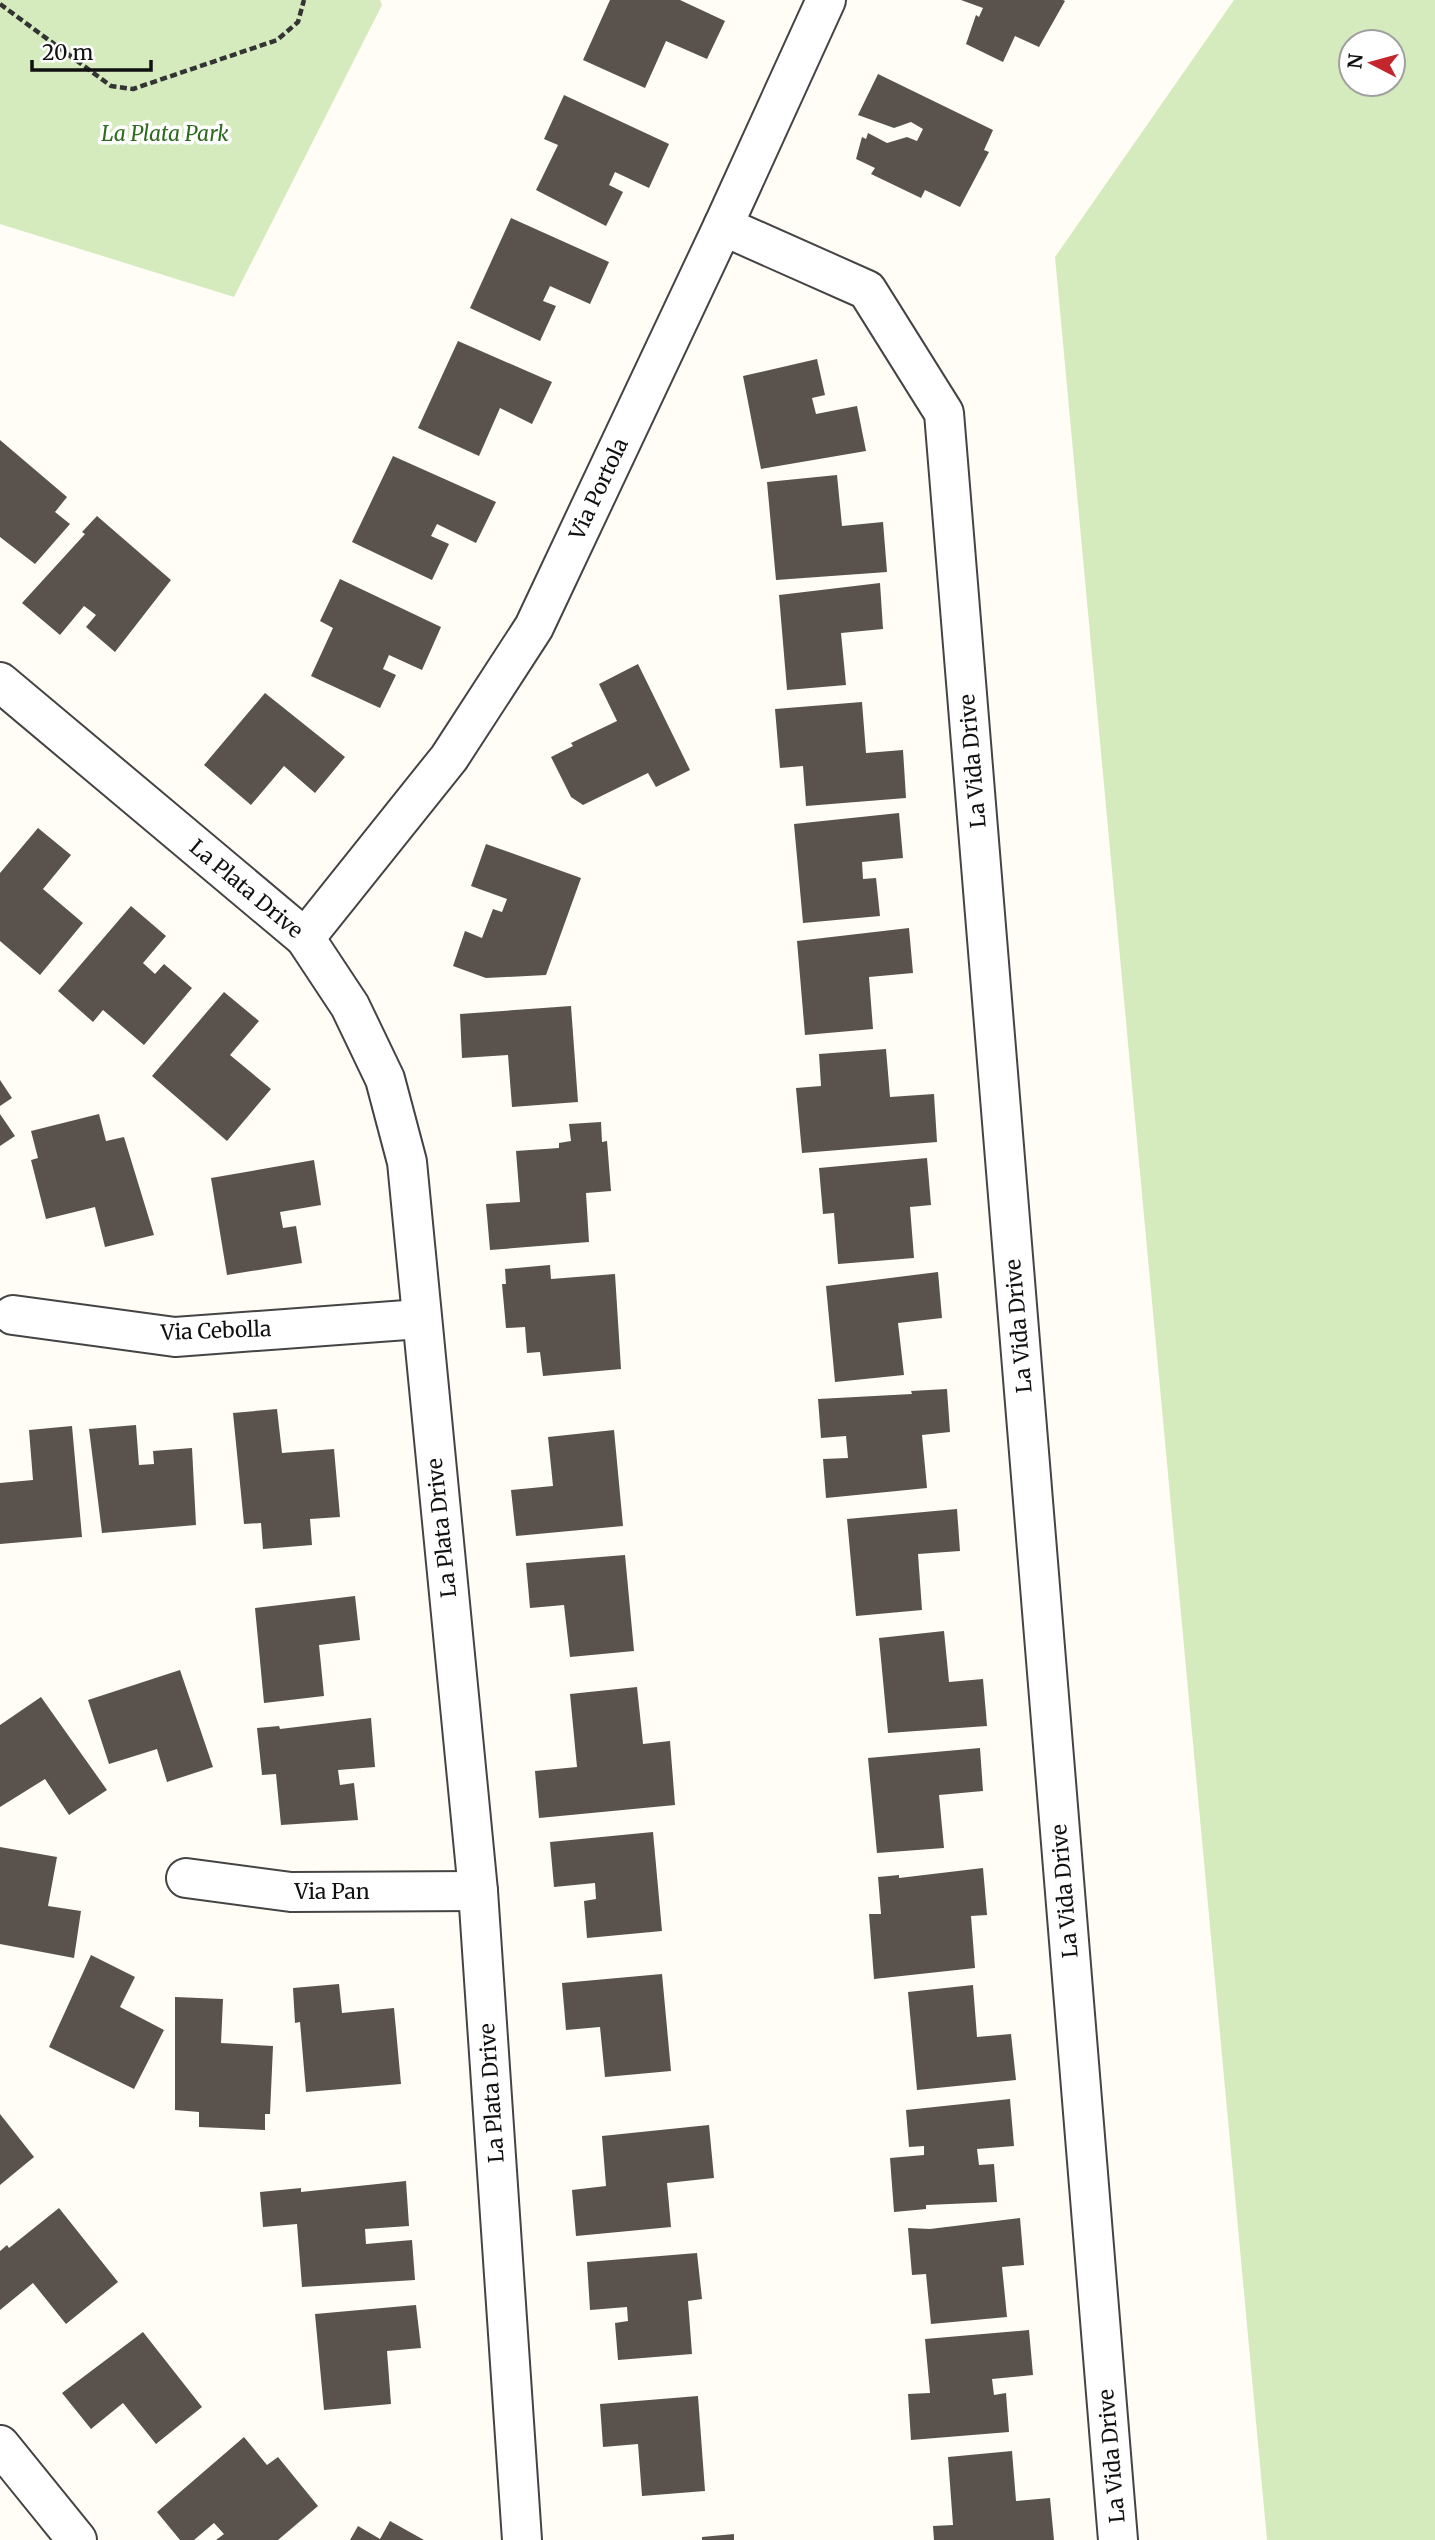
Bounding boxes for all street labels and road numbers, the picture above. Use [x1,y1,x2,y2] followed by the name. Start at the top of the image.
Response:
[563,434,634,545] street label: Via Portola
[953,693,992,829] street label: La Vida Drive
[184,833,309,944] street label: La Plata Drive
[999,1258,1038,1394] street label: La Vida Drive
[159,1315,272,1346] street label: Via Cebolla
[421,1457,462,1599] street label: La Plata Drive
[1045,1823,1084,1959] street label: La Vida Drive
[293,1878,370,1905] street label: Via Pan
[473,2022,510,2164] street label: La Plata Drive
[1092,2388,1131,2524] street label: La Vida Drive

